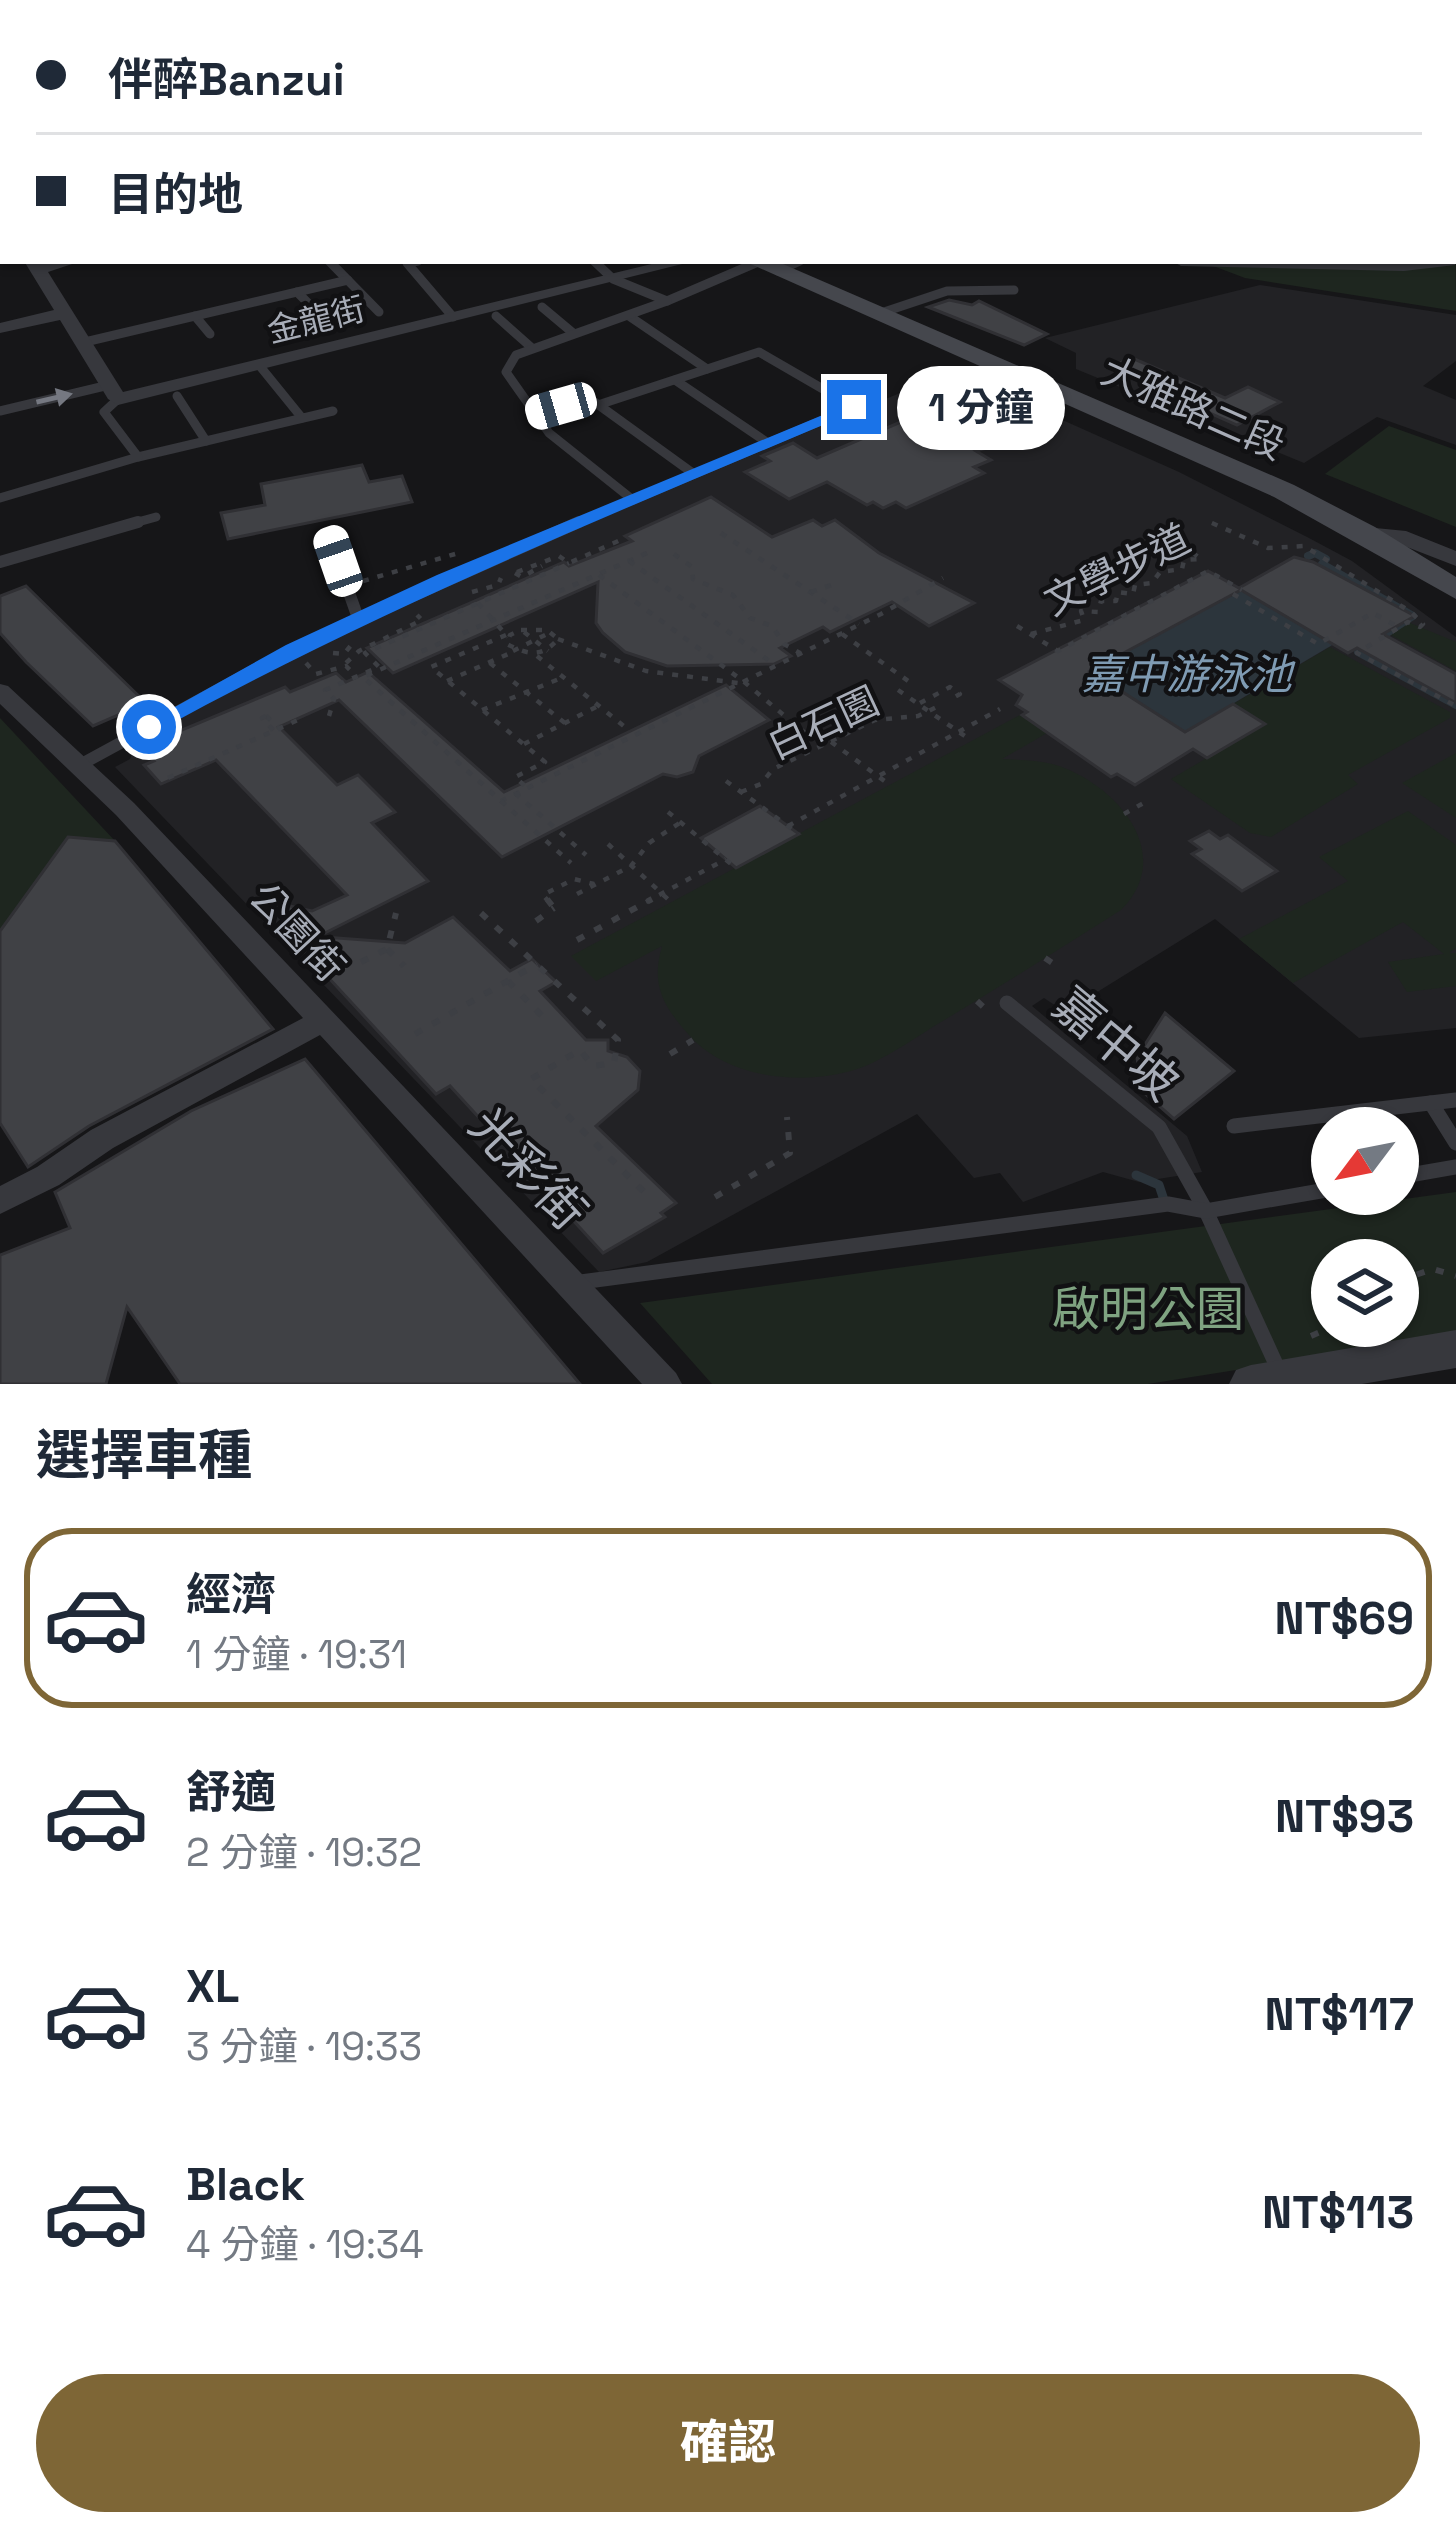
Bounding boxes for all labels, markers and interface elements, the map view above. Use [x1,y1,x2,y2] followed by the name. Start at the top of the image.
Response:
[108,51,345,108] text: 伴醉Banzui
[108,166,243,223] text: 目的地
[263,288,369,352] street label: 金龍街
[1094,346,1292,470] street label: 大雅路二段
[896,365,1064,449] callout: 1 分鐘
[521,379,601,433] car
[827,380,881,434] route end
[928,383,1034,432] text: 1 分鐘
[36,388,73,407] one-way arrow
[1036,514,1198,626] street label: 文學步道
[309,521,367,601] car
[1082,648,1296,701] water label: 嘉中游泳池
[760,676,886,770] street label: 白石園
[122,700,176,754] route start
[239,873,355,991] street label: 公園街
[1041,974,1191,1114] street label: 嘉中坡
[457,1096,599,1242] street label: 光彩街
[1311,1107,1419,1215] north arrow
[1311,1107,1419,1347] map controls
[1311,1239,1419,1347] button: layers
[1052,1279,1244,1340] park label: 啟明公園
[36,1421,252,1490] text: 選擇車種
[42,1564,150,1672] icon: car
[186,1566,276,1623] text: 經濟
[1274,1590,1414,1647] text: NT$69
[186,1630,407,1679] text: 1 分鐘 · 19:31
[42,1762,150,1870] icon: car
[186,1764,276,1821] text: 舒適
[1275,1788,1414,1845] text: NT$93
[186,1828,422,1877] text: 2 分鐘 · 19:32
[186,1958,239,2015] text: XL
[42,1960,150,2068] icon: car
[1265,1986,1414,2043] text: NT$117
[186,2022,422,2071] text: 3 分鐘 · 19:33
[186,2156,305,2213] text: Black
[42,2158,150,2266] icon: car
[1262,2184,1414,2241] text: NT$113
[186,2220,424,2269] text: 4 分鐘 · 19:34
[36,2374,1420,2512] button: 確認

